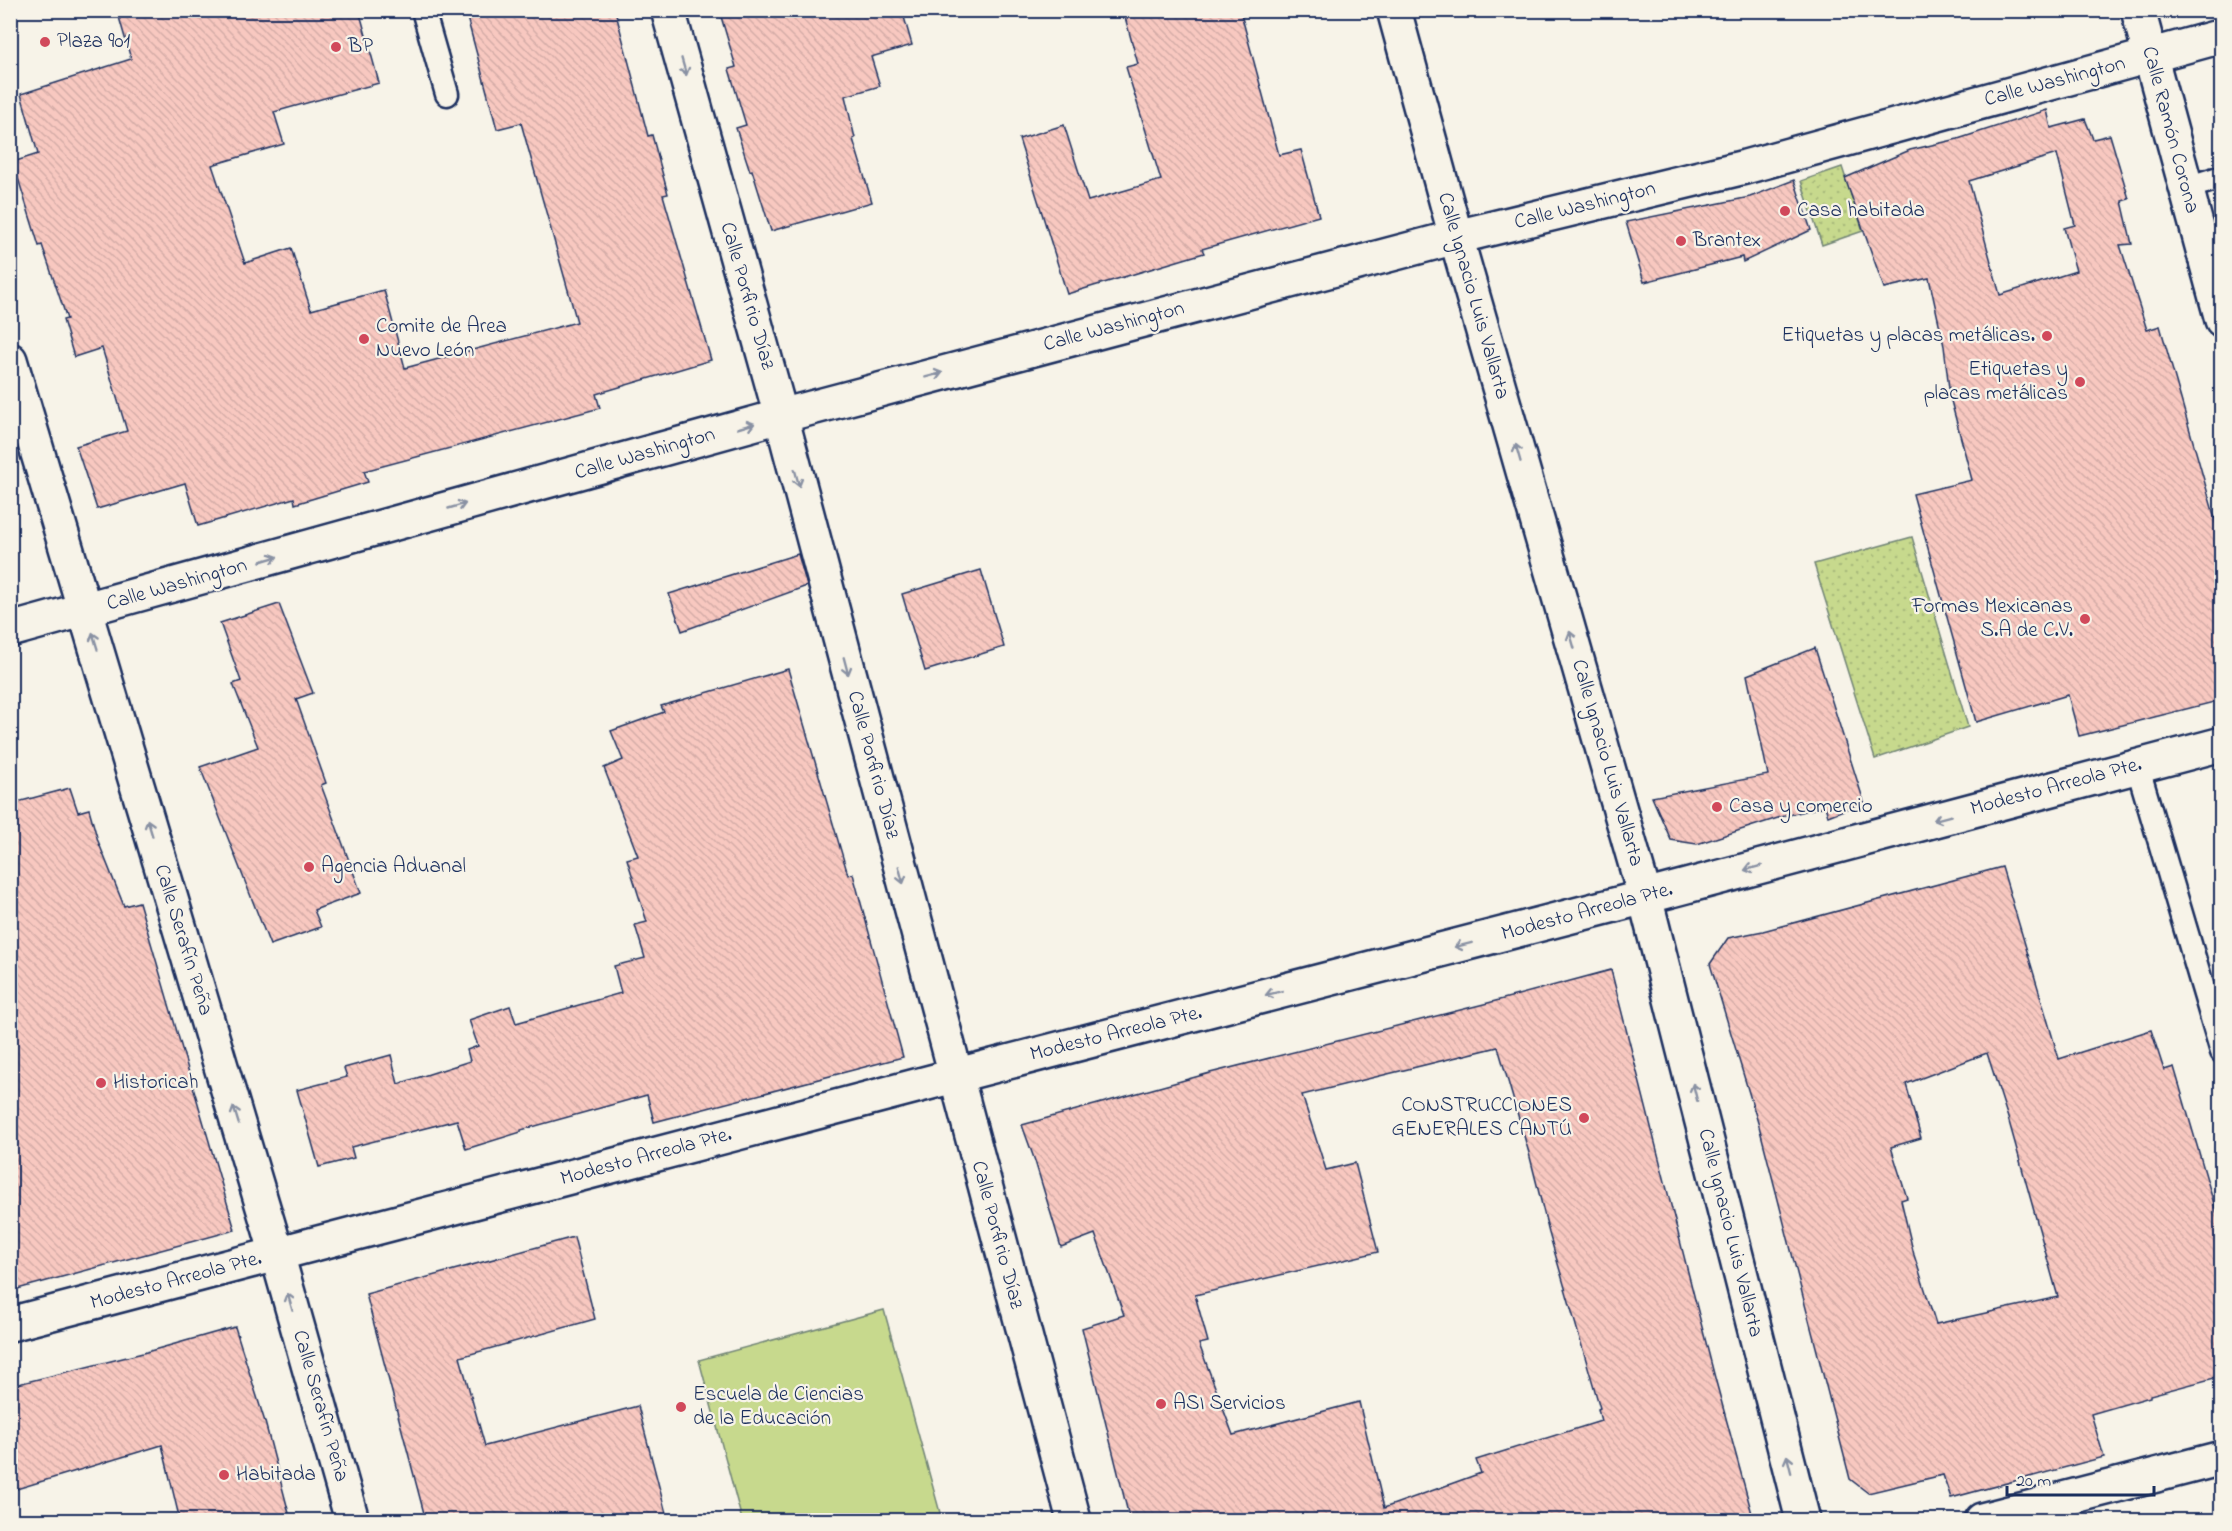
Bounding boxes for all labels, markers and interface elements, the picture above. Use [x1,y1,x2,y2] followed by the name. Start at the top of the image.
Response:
[57,27,131,57] place label: Plaza 901
[347,32,373,62] place label: BP
[38,35,52,49] marker: Plaza 901
[329,40,343,54] marker: BP
[2133,43,2207,217] street label: Calle Ramón Corona
[1981,49,2129,117] street label: Calle Washington
[678,57,690,76] one-way arrow
[1511,174,1659,240] street label: Calle Washington
[1427,189,1517,403] street label: Calle Ignacio Luis Vallarta
[1797,196,1925,226] place label: Casa habitada
[1778,204,1792,218] marker: Casa habitada
[712,219,782,373] street label: Calle Porfirio Díaz
[1692,226,1761,256] place label: Brantex
[1674,234,1688,248] marker: Brantex
[1040,294,1188,362] street label: Calle Washington
[376,312,507,366] place label: Comite de Area Nuevo León
[1781,321,2035,353] place label: Etiquetas y placas metálicas.
[2040,329,2054,343] marker: Etiquetas y placas metálicas.
[357,332,371,346] marker: Comite de Area Nuevo León
[1924,355,2068,409] place label: Etiquetas y placas metálicas
[925,369,944,381] one-way arrow
[2073,375,2087,389] marker: Etiquetas y placas metálicas
[571,420,719,490] street label: Calle Washington
[736,420,755,431] one-way arrow
[1512,443,1523,462] one-way arrow
[791,468,803,487] one-way arrow
[447,500,466,512] one-way arrow
[103,551,251,621] street label: Calle Washington
[259,553,278,564] one-way arrow
[1911,592,2073,646] place label: Formas Mexicanas S.A de C.V.
[2078,612,2092,626] marker: Formas Mexicanas S.A de C.V.
[1566,631,1577,650] one-way arrow
[89,632,100,651] one-way arrow
[841,656,853,675] one-way arrow
[1561,656,1651,870] street label: Calle Ignacio Luis Vallarta
[839,688,907,843] street label: Calle Porfirio Díaz
[1967,750,2145,824] street label: Modesto Arreola Pte.
[1729,792,1873,824] place label: Casa y comercio
[1710,800,1724,814] marker: Casa y comercio
[1933,813,1952,824] one-way arrow
[144,819,155,838] one-way arrow
[321,852,466,884] place label: Agencia Aduanal
[302,860,316,874] marker: Agencia Aduanal
[146,861,220,1019] street label: Calle Serafín Peña
[1744,863,1763,875] one-way arrow
[896,865,908,884] one-way arrow
[1498,875,1676,949] street label: Modesto Arreola Pte.
[1454,939,1473,951] one-way arrow
[1265,988,1284,1000] one-way arrow
[1027,998,1205,1070] street label: Modesto Arreola Pte.
[113,1068,199,1098] place label: Historicah
[94,1076,108,1090] marker: Historicah
[1688,1082,1700,1101] one-way arrow
[1391,1091,1572,1145] place label: CONSTRUCCIONES GENERALES CANTÚ
[230,1106,241,1125] one-way arrow
[1577,1111,1591,1125] marker: CONSTRUCCIONES GENERALES CANTÚ
[557,1120,735,1194] street label: Modesto Arreola Pte.
[1688,1126,1770,1341] street label: Calle Ignacio Luis Vallarta
[963,1158,1031,1313] street label: Calle Porfirio Díaz
[87,1244,265,1318] street label: Modesto Arreola Pte.
[284,1293,296,1312] one-way arrow
[284,1327,356,1485] street label: Calle Serafín Peña
[693,1380,864,1434] place label: Escuela de Ciencias de la Educación
[1173,1389,1286,1419] place label: ASI Servicios
[1154,1397,1168,1411] marker: ASI Servicios
[674,1400,688,1414] marker: Escuela de Ciencias de la Educación
[1782,1455,1794,1474] one-way arrow
[2007,1459,2154,1497] scale bar
[236,1460,316,1490] place label: Habitada
[217,1468,231,1482] marker: Habitada
[2016,1469,2051,1495] text: 20 m

